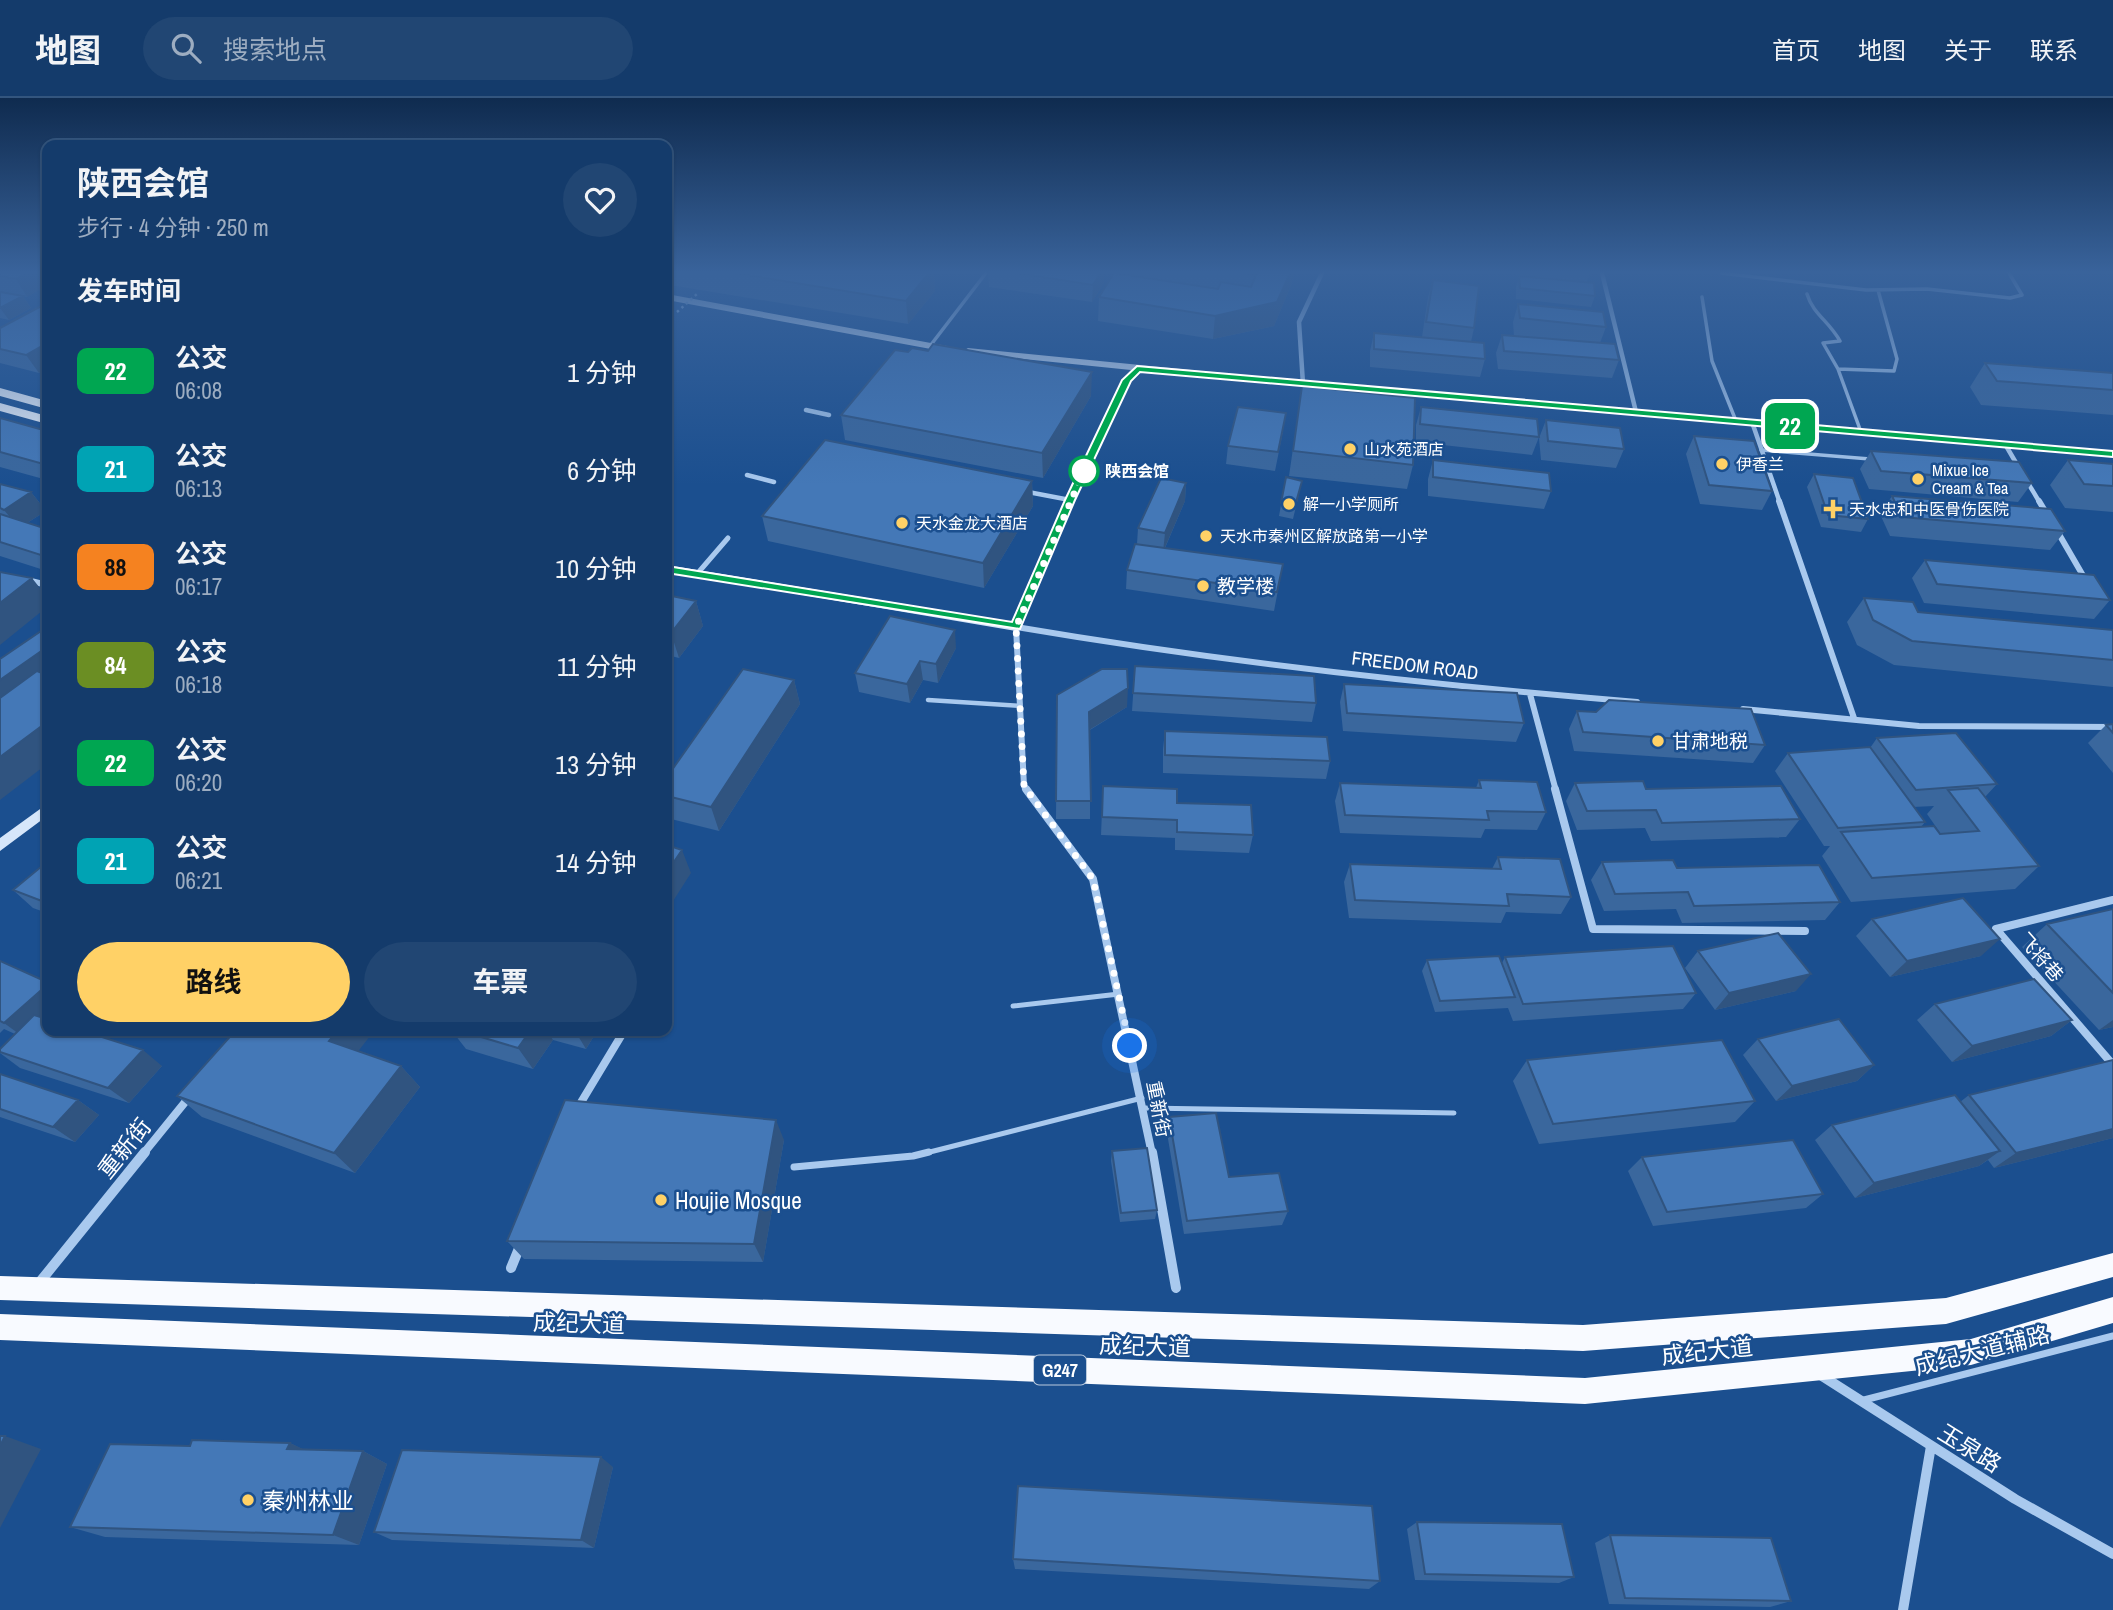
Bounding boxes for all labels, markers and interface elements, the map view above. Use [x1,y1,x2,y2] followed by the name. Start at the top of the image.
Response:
[143,17,633,80] search box
[35,28,101,72] text: 地图
[167,29,205,67] icon: search
[223,32,327,67] text: 搜索地点
[1772,34,1820,66] text: 首页
[1858,34,1906,66] text: 地图
[1944,34,1992,66] text: 关于
[2030,34,2078,66] text: 联系
[77,161,209,205] text: 陕西会馆
[563,163,637,237] button: heart
[77,212,269,243] text: 步行 · 4 分钟 · 250 m
[77,273,181,308] text: 发车时间
[175,340,227,375] text: 公交
[105,355,126,387] text: 22
[567,355,637,390] text: 1 分钟
[175,375,222,406] text: 06:08
[1758,403,1822,449] line badge: 22
[1779,410,1801,442] text: 22
[175,438,227,473] text: 公交
[1364,438,1444,460] place label: 山水苑酒店
[1342,441,1358,457] marker: 山水苑酒店
[105,453,126,485] text: 21
[567,453,637,488] text: 6 分钟
[1736,453,1784,475] place label: 伊香兰
[1069,456,1099,486] marker: 陕西会馆
[1714,456,1730,472] marker: 伊香兰
[1932,459,2009,499] place label: Mixue Ice Cream & Tea
[1105,460,1169,482] place label: 陕西会馆
[1910,471,1926,487] marker: Mixue Ice Cream & Tea
[175,473,222,504] text: 06:13
[1303,493,1399,515] place label: 解一小学厕所
[1281,496,1297,512] marker: 解一小学厕所
[1849,498,2009,520] place label: 天水忠和中医骨伤医院
[1823,499,1843,519] marker: 天水忠和中医骨伤医院
[916,512,1028,534] place label: 天水金龙大酒店
[894,515,910,531] marker: 天水金龙大酒店
[1220,525,1428,547] place label: 天水市秦州区解放路第一小学
[1198,528,1214,544] marker: 天水市秦州区解放路第一小学
[175,536,227,571] text: 公交
[105,551,126,583] text: 88
[555,551,637,586] text: 10 分钟
[175,571,222,602] text: 06:17
[1217,573,1274,599] place label: 教学楼
[1195,578,1211,594] marker: 教学楼
[175,634,227,669] text: 公交
[1350,644,1480,686] street label: FREEDOM ROAD
[105,649,126,681] text: 84
[557,649,637,684] text: 11 分钟
[175,669,222,700] text: 06:18
[1672,728,1748,754] place label: 甘肃地税
[175,732,227,767] text: 公交
[1650,733,1666,749] marker: 甘肃地税
[105,747,126,779] text: 22
[555,747,637,782] text: 13 分钟
[175,767,222,798] text: 06:20
[175,830,227,865] text: 公交
[105,845,126,877] text: 21
[555,845,637,880] text: 14 分钟
[175,865,222,896] text: 06:21
[2012,927,2070,987] street label: 飞将巷
[77,942,350,1022] button: 路线
[364,942,637,1022] button: 车票
[1112,1028,1147,1063] your location
[1141,1079,1177,1139] street label: 重新街
[90,1111,158,1185] street label: 重新街
[675,1185,802,1216] place label: Houjie Mosque
[653,1192,669,1208] marker: Houjie Mosque
[532,1306,626,1340] street label: 成纪大道
[1911,1318,2053,1382] street label: 成纪大道辅路
[1098,1329,1192,1363] street label: 成纪大道
[1660,1331,1754,1371] street label: 成纪大道
[1034,1356,1086,1385] road number: G247
[1933,1417,2007,1479] street label: 玉泉路
[262,1485,354,1516] place label: 秦州林业
[240,1492,256,1508] marker: 秦州林业

